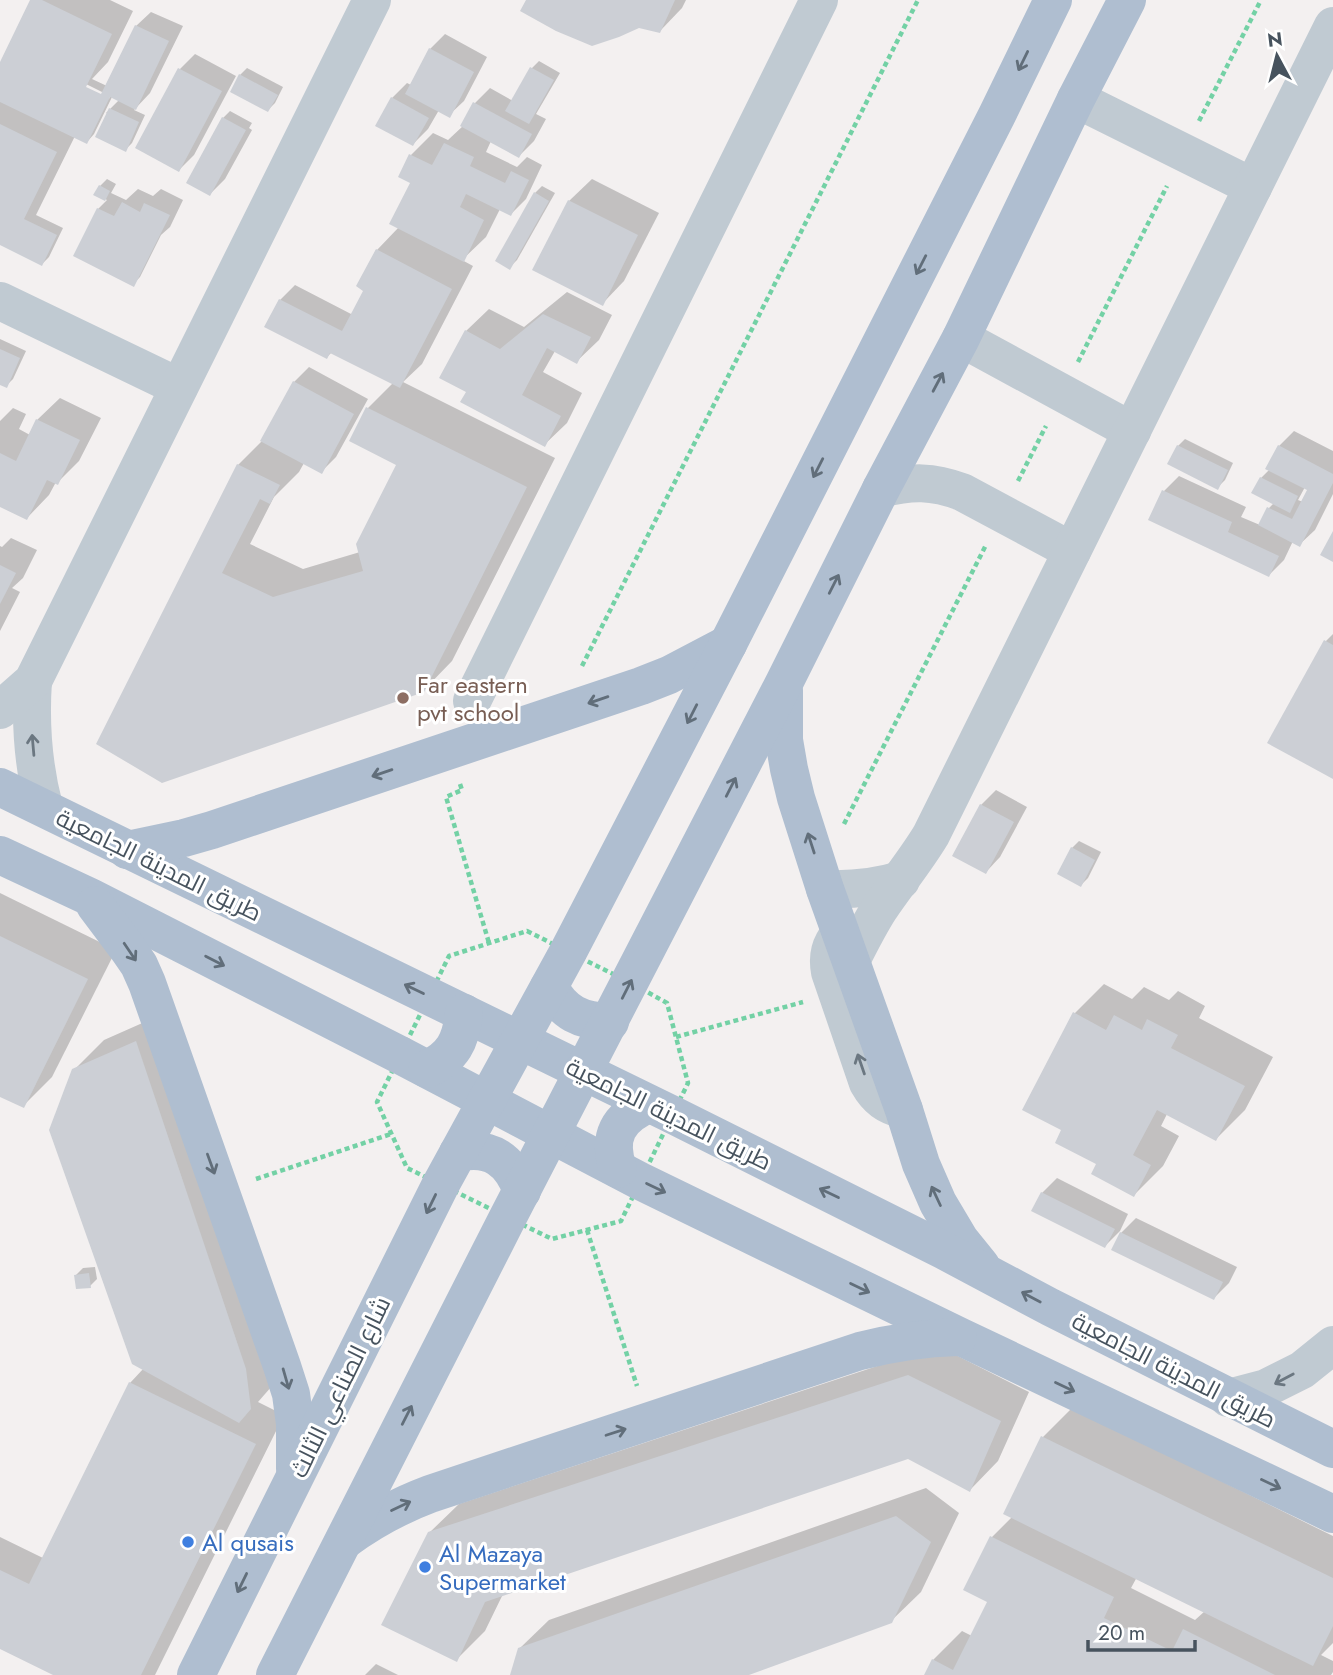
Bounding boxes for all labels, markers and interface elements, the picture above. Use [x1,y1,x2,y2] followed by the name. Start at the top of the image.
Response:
[1242,21,1312,91] north arrow
[1266,25,1284,54] text: N
[1016,50,1029,71] one-way arrow
[914,254,927,275] one-way arrow
[932,372,945,393] one-way arrow
[811,457,825,478] one-way arrow
[827,574,841,595] one-way arrow
[417,667,528,730] place label: Far eastern pvt school
[395,690,411,706] marker: Far eastern pvt school
[587,694,609,707] one-way arrow
[685,703,699,723] one-way arrow
[26,734,39,756] one-way arrow
[372,768,394,780] one-way arrow
[724,777,738,798] one-way arrow
[50,800,268,930] street label: طريق المدينة الجامعية
[804,833,816,855] one-way arrow
[123,942,138,961] one-way arrow
[204,955,225,968] one-way arrow
[620,980,634,1000] one-way arrow
[404,982,425,995] one-way arrow
[560,1049,778,1179] street label: طريق المدينة الجامعية
[854,1053,866,1075] one-way arrow
[206,1153,219,1175] one-way arrow
[645,1182,666,1196] one-way arrow
[819,1186,840,1199] one-way arrow
[929,1186,942,1207] one-way arrow
[424,1193,438,1214] one-way arrow
[849,1282,870,1295] one-way arrow
[1022,1290,1042,1304] one-way arrow
[281,1291,401,1484] street label: شارع الصناعي الثالث
[1066,1303,1282,1437] street label: طريق المدينة الجامعية
[281,1368,294,1390] one-way arrow
[1274,1372,1295,1386] one-way arrow
[1054,1380,1075,1394] one-way arrow
[401,1405,415,1426] one-way arrow
[605,1425,627,1437] one-way arrow
[1260,1479,1281,1492] one-way arrow
[390,1499,411,1512] one-way arrow
[202,1525,294,1560] place label: Al qusais
[180,1534,196,1550] marker: Al qusais
[439,1536,566,1599] place label: Al Mazaya Supermarket
[417,1559,433,1575] marker: Al Mazaya Supermarket
[235,1572,249,1593] one-way arrow
[1088,1608,1195,1652] scale bar
[1098,1618,1145,1648] text: 20 m

